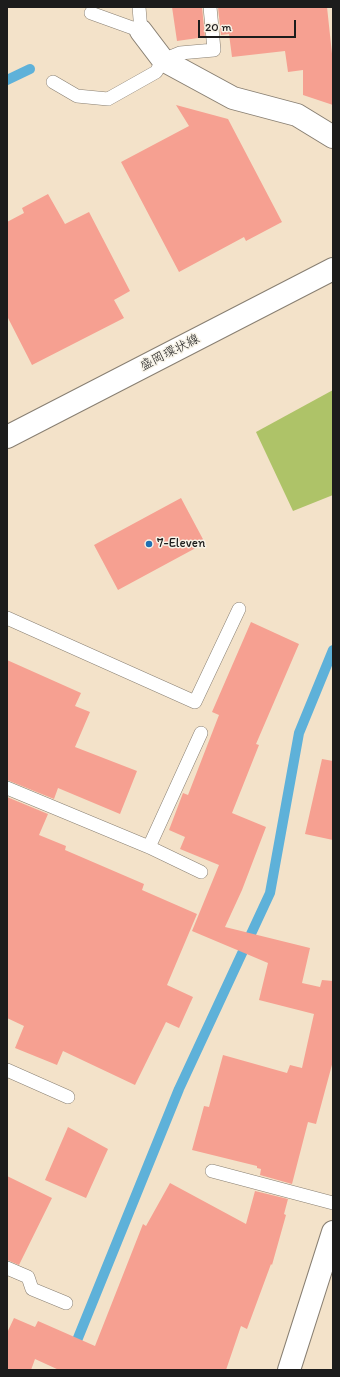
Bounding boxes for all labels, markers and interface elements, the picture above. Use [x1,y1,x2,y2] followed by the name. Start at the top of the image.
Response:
[200,12,298,38] scale bar
[205,20,232,34] text: 20 m
[138,331,202,375] street label: 盛岡環状線
[157,536,205,552] place label: 7-Eleven
[144,539,154,549] marker: 7-Eleven

